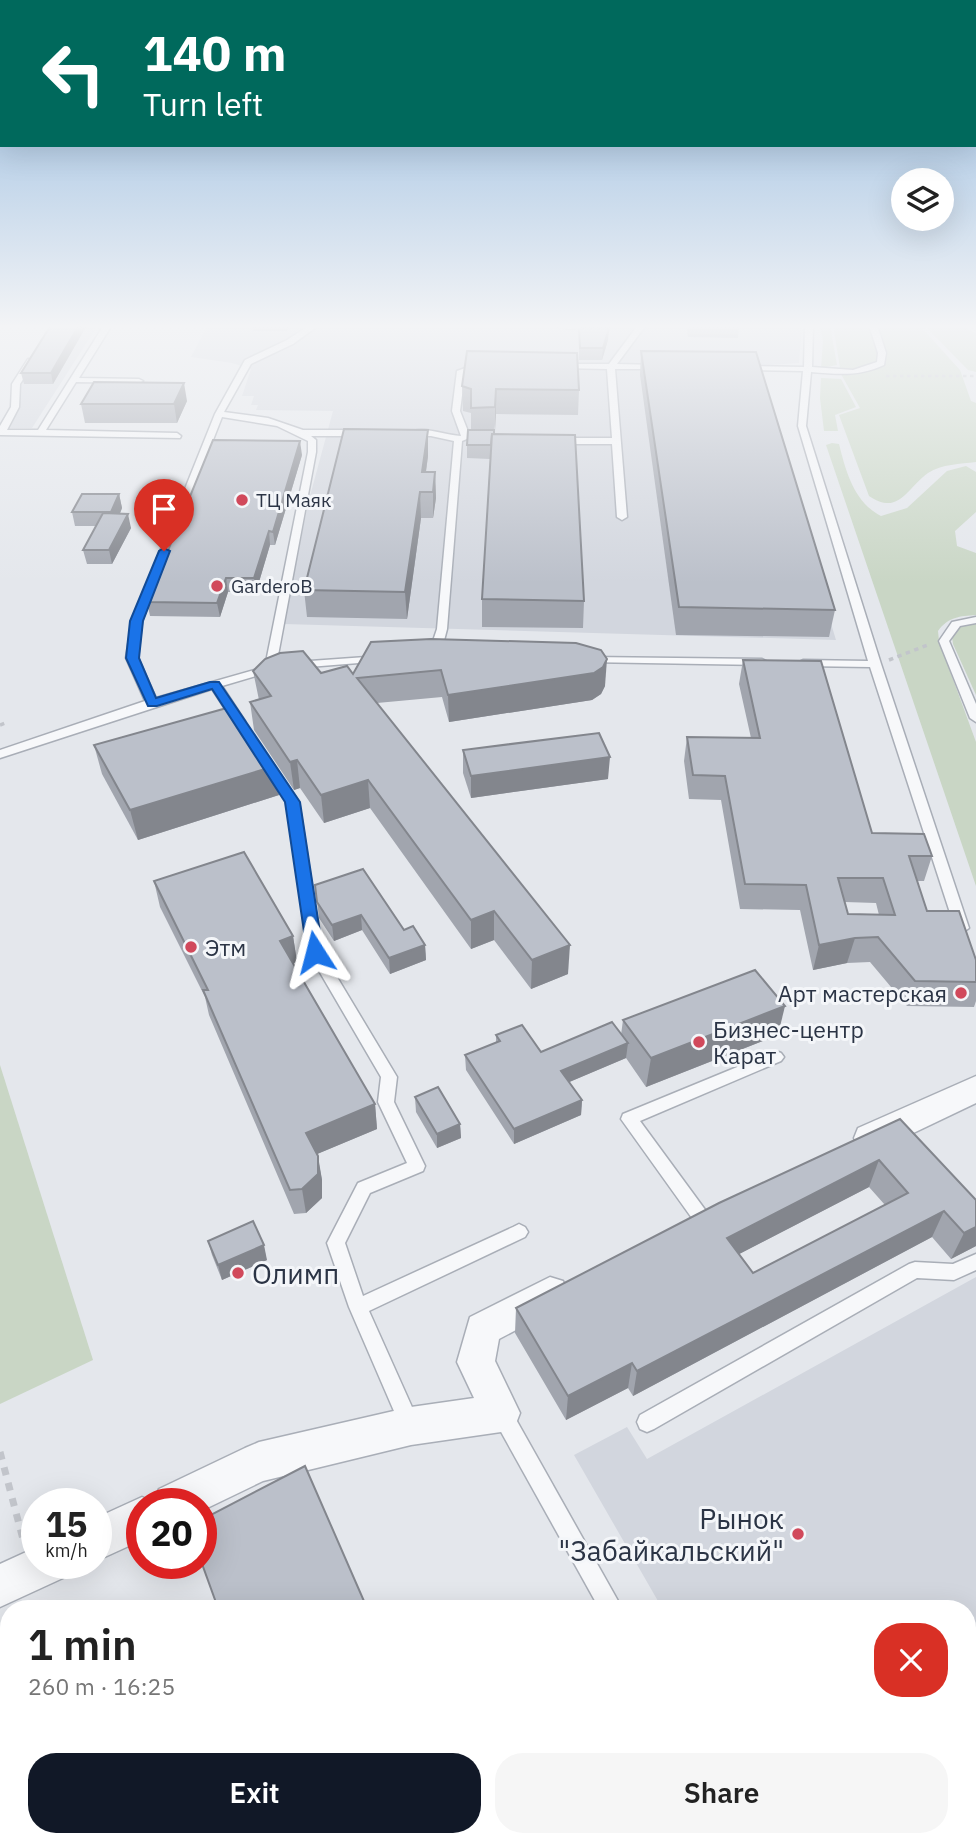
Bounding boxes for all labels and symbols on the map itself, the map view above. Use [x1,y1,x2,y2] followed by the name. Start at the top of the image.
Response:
[134,479,194,551] pin
[256,488,331,512] place label: ТЦ Маяк
[234,492,250,508] marker: ТЦ Маяк
[231,574,313,598] place label: GarderoB
[209,578,225,594] marker: GarderoB
[278,915,352,989] position arrow
[205,932,246,962] place label: Этм
[183,939,199,955] marker: Этм
[778,978,947,1008] place label: Арт мастерская
[953,985,969,1001] marker: Арт мастерская
[713,1014,864,1070] place label: Бизнес-центр Карат
[691,1034,707,1050] marker: Бизнес-центр Карат
[252,1255,339,1292] place label: Олимп
[230,1265,246,1281] marker: Олимп
[126,1488,217,1579] speed limit sign: 20
[558,1500,784,1569] place label: Рынок "Забайкальский"
[790,1526,806,1542] marker: Рынок "Забайкальский"

